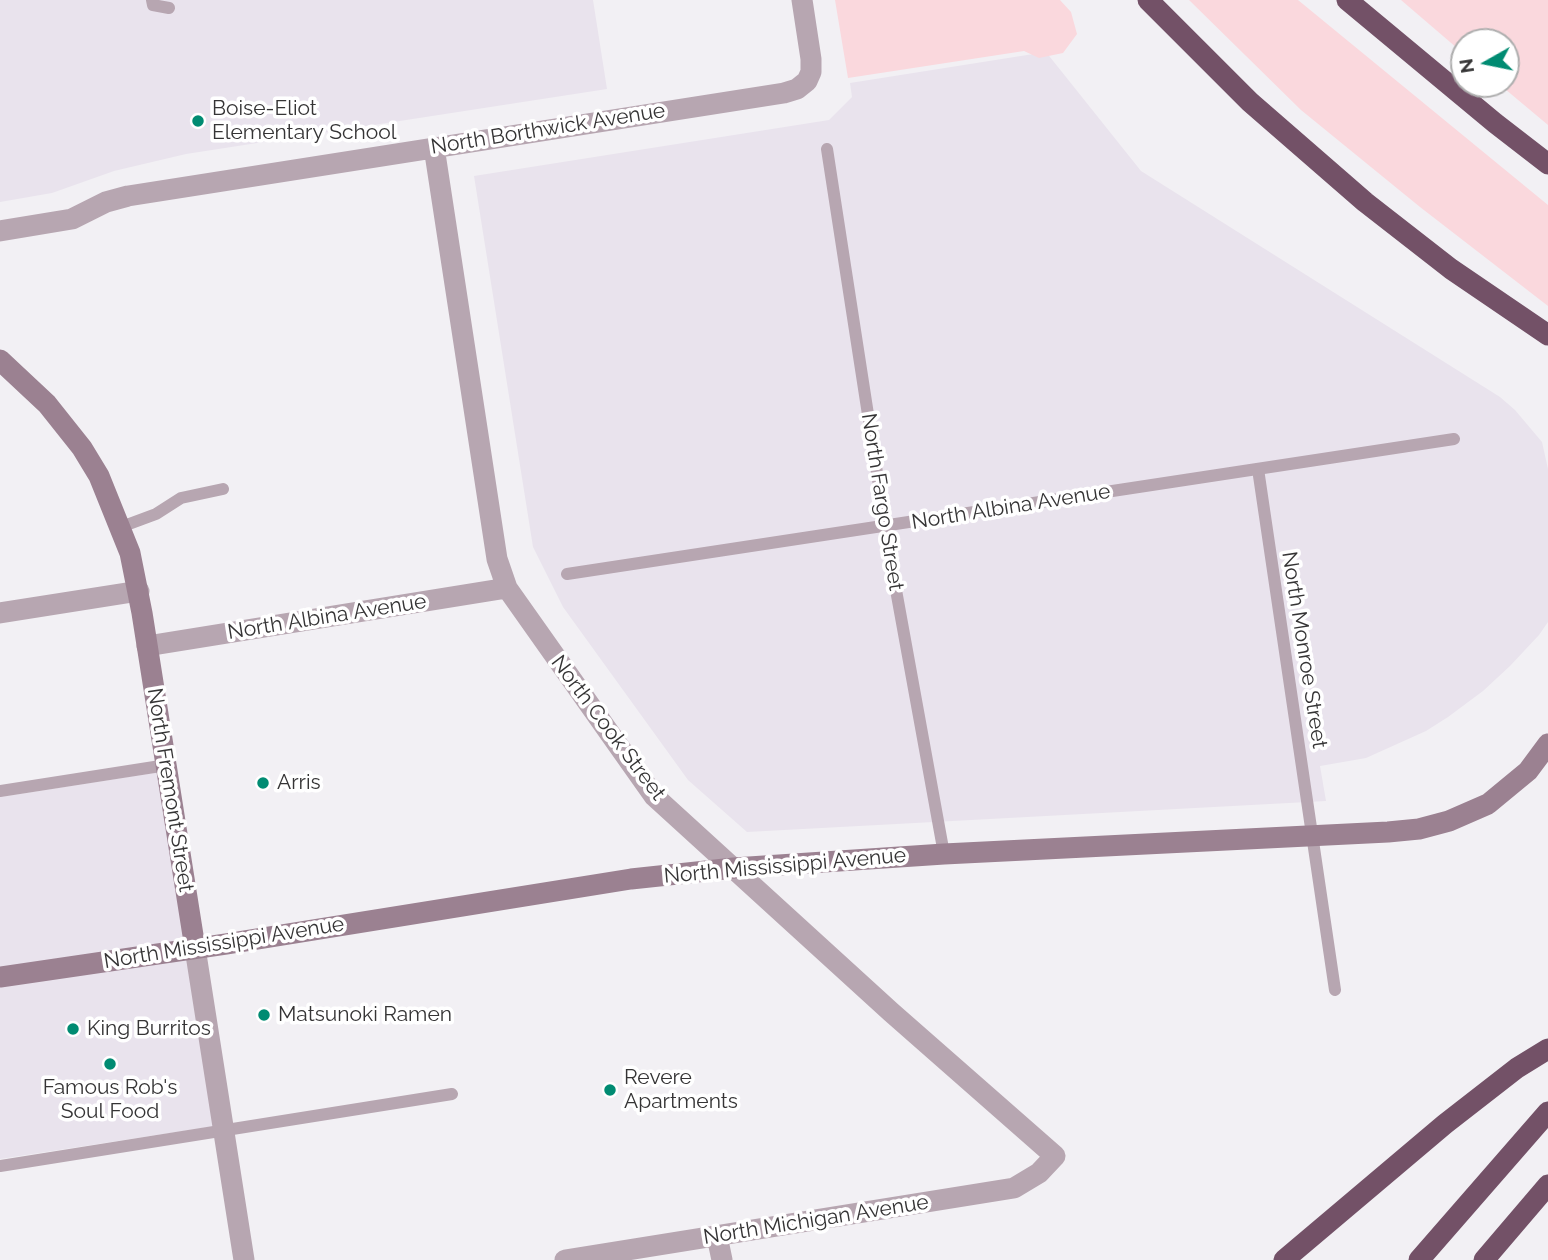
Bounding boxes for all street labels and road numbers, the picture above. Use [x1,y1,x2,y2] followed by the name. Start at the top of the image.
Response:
[429,98,667,160] street label: North Borthwick Avenue
[856,412,908,592] street label: North Fargo Street
[910,479,1112,535] street label: North Albina Avenue
[1276,550,1332,750] street label: North Monroe Street
[226,589,428,645] street label: North Albina Avenue
[545,651,671,805] street label: North Cook Street
[141,686,199,894] street label: North Fremont Street
[663,843,907,889] street label: North Mississippi Avenue
[102,912,346,974] street label: North Mississippi Avenue
[702,1190,930,1250] street label: North Michigan Avenue

